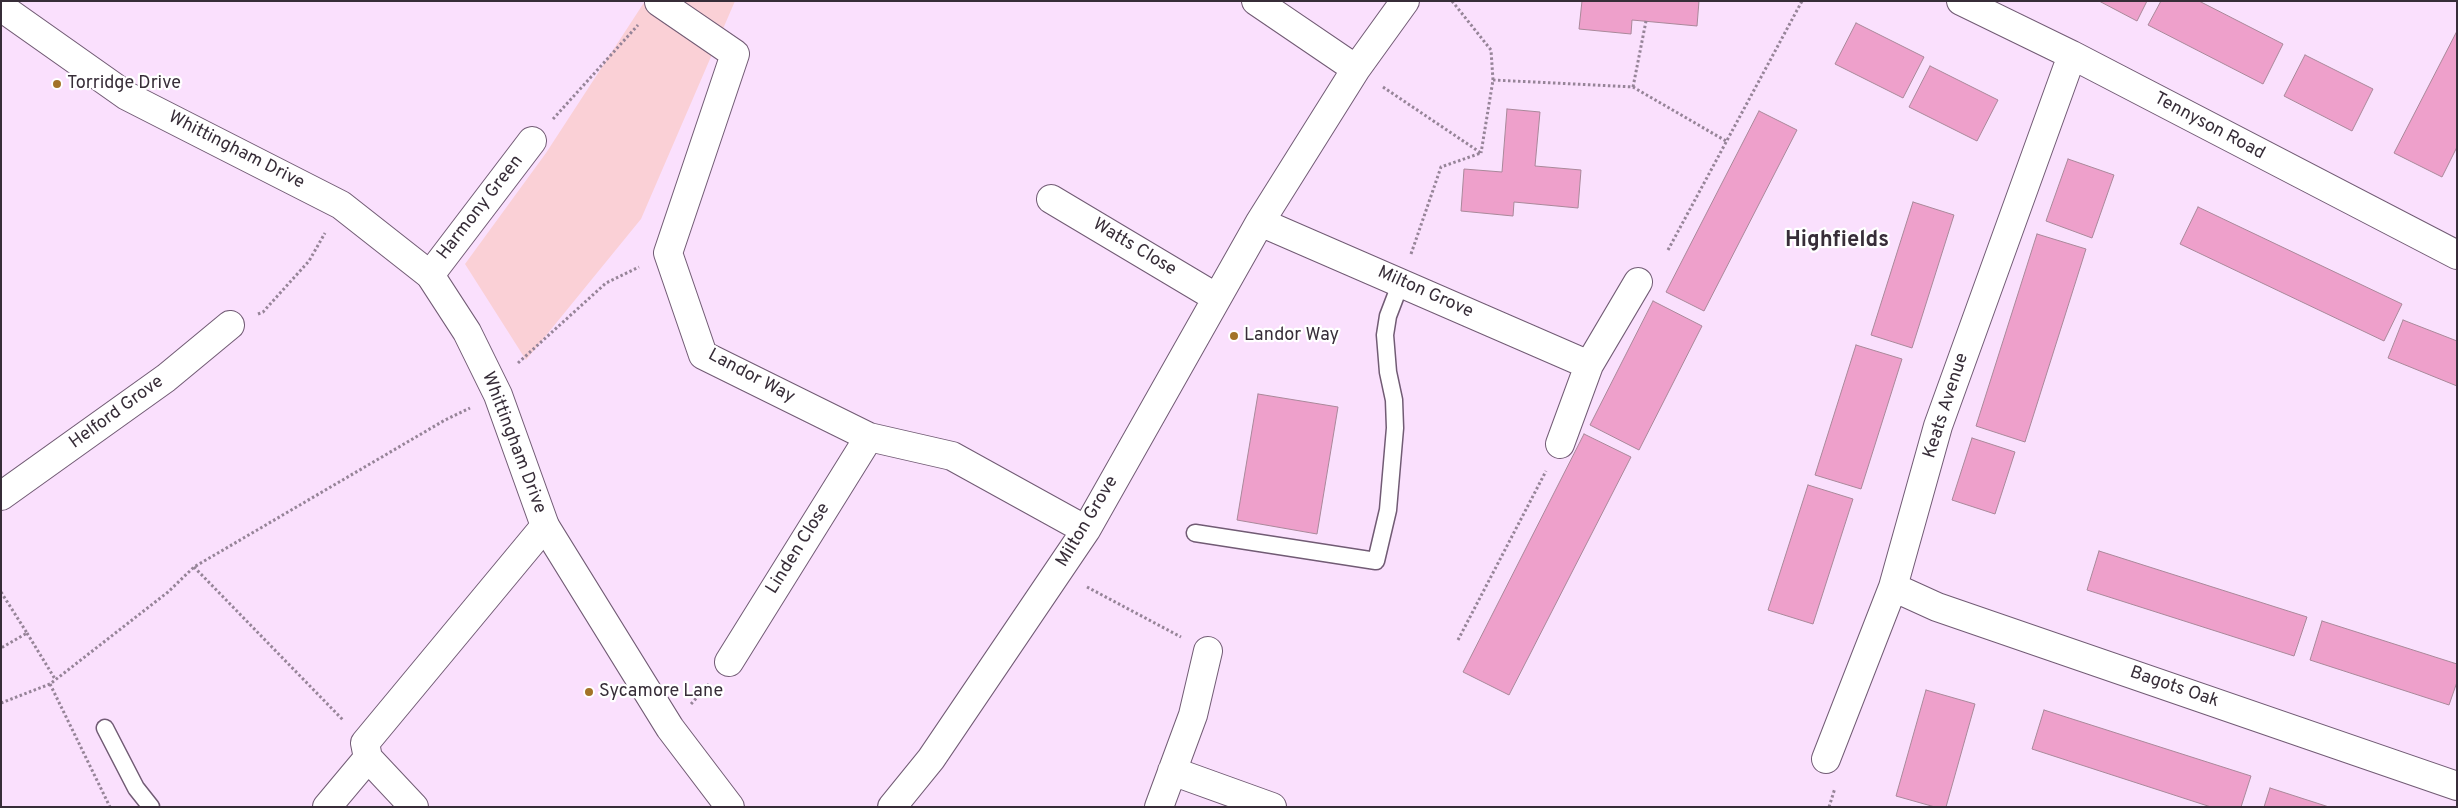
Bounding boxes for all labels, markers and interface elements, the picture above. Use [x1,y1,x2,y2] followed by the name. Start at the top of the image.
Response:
[67,73,181,95] place label: Torridge Drive
[51,78,63,90] marker: Torridge Drive
[2150,89,2268,165] street label: Tennyson Road
[164,107,308,195] street label: Whittingham Drive
[433,151,529,265] street label: Harmony Green
[1088,215,1180,281] street label: Watts Close
[1785,229,1889,255] district label: Highfields
[1374,262,1476,324] street label: Milton Grove
[1244,325,1339,347] place label: Landor Way
[1228,330,1240,342] marker: Landor Way
[704,345,798,409] street label: Landor Way
[1920,350,1974,462] street label: Keats Avenue
[476,369,550,517] street label: Whittingham Drive
[66,372,168,454] street label: Helford Grove
[1052,473,1124,571] street label: Milton Grove
[762,499,836,599] street label: Linden Close
[2127,663,2221,713] street label: Bagots Oak
[599,681,723,703] place label: Sycamore Lane
[583,686,595,698] marker: Sycamore Lane

